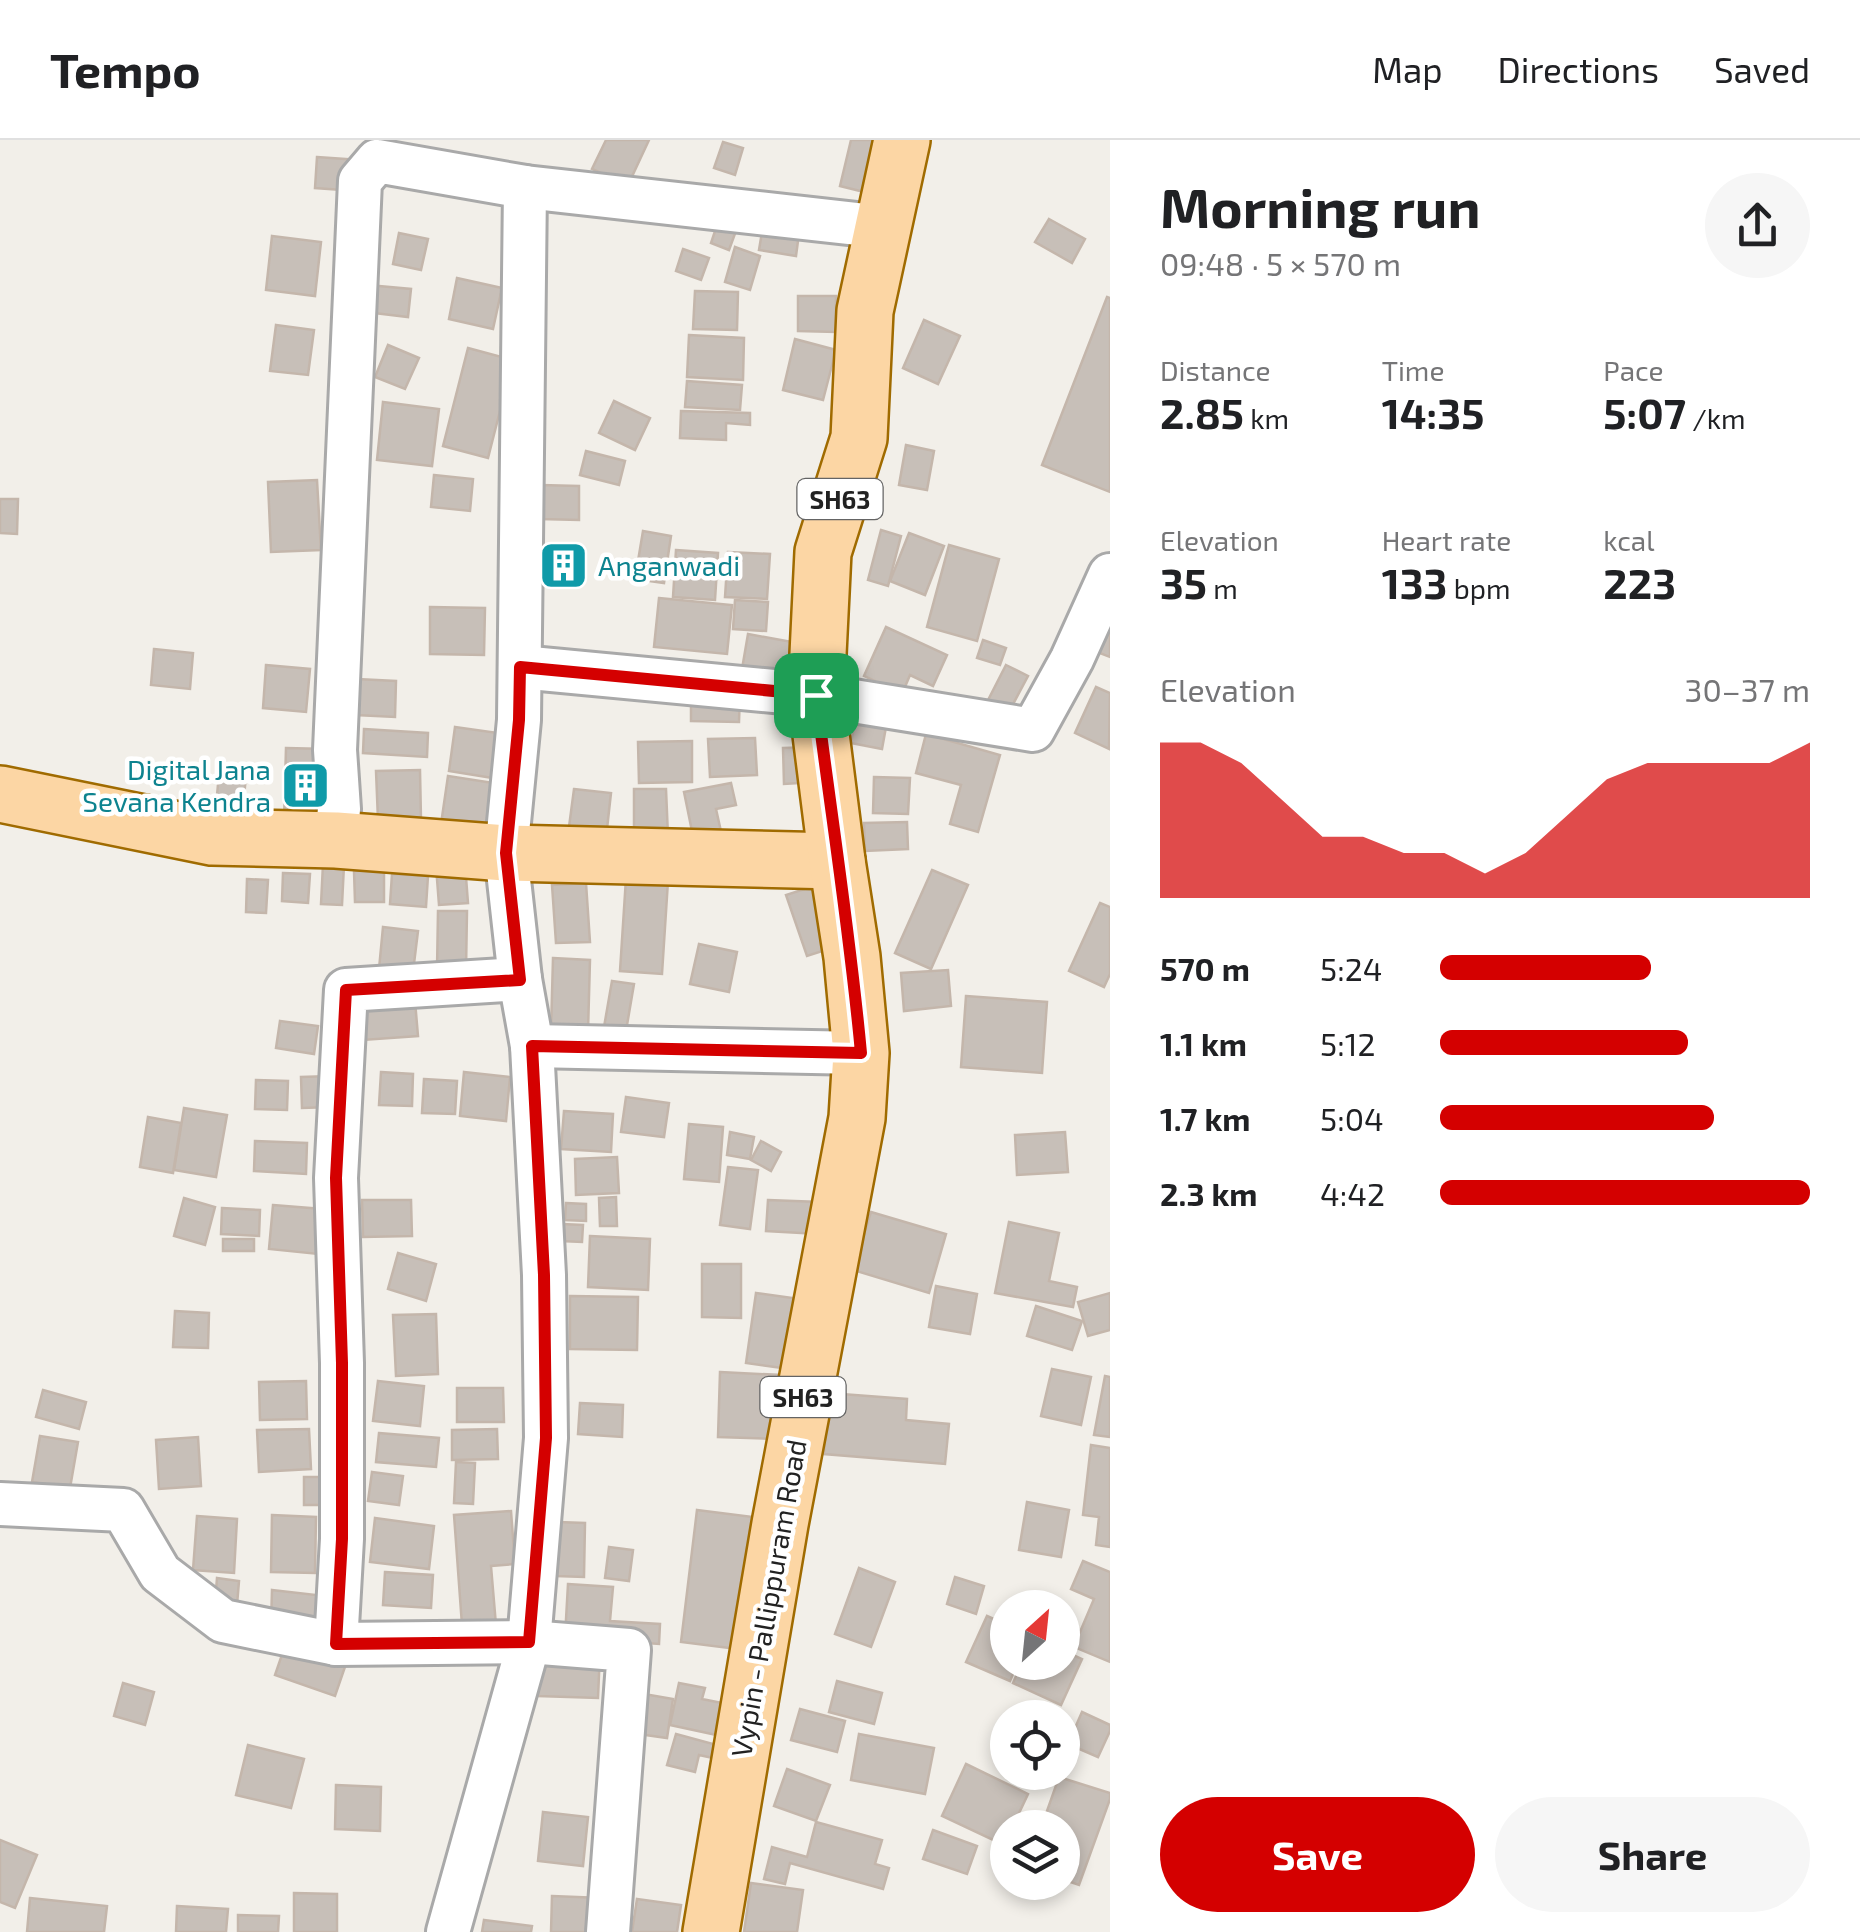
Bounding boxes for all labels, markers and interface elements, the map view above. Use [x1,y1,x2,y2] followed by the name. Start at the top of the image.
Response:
[50,40,201,98] text: Tempo
[1372,48,1443,90] text: Map
[1498,48,1659,90] text: Directions
[1714,48,1810,90] text: Saved
[1160,173,1481,239] text: Morning run
[1705,173,1810,278] button: share
[1160,244,1401,282] text: 09:48 · 5 × 570 m
[1160,353,1271,387] text: Distance
[1382,353,1444,387] text: Time
[1603,353,1664,387] text: Pace
[1160,387,1244,437] text: 2.85
[1382,387,1484,437] text: 14:35
[1603,387,1686,437] text: 5:07
[1244,401,1289,435] text: km
[1686,401,1746,435] text: /km
[798,479,882,519] road number: SH63
[1160,523,1279,557] text: Elevation
[1382,523,1511,557] text: Heart rate
[1603,523,1655,557] text: kcal
[537,539,589,591] building icon: Anganwadi
[598,548,740,582] place label: Anganwadi
[1160,557,1207,607] text: 35
[1382,557,1447,607] text: 133
[1603,557,1676,607] text: 223
[1207,571,1238,605] text: m
[1447,571,1510,605] text: bpm
[774,653,859,738] pin
[789,668,844,723] icon: arrive
[1160,670,1296,708] text: Elevation
[1685,670,1810,708] text: 30–37 m
[82,752,271,818] place label: Digital Jana Sevana Kendra
[280,759,332,811] building icon: Digital Jana Sevana Kendra
[1160,949,1250,987] text: 570 m
[1320,949,1382,987] text: 5:24
[1160,1024,1247,1062] text: 1.1 km
[1320,1024,1375,1062] text: 5:12
[1160,1099,1250,1137] text: 1.7 km
[1320,1099,1384,1137] text: 5:04
[1160,1174,1258,1212] text: 2.3 km
[1320,1174,1385,1212] text: 4:42
[760,1377,846,1417] road number: SH63
[723,1436,813,1760] street label: Vypin - Pallippuram Road
[990,1590,1080,1680] north arrow
[990,1590,1080,1900] map controls
[990,1700,1080,1790] button: locate
[1160,1797,1475,1912] button: Save
[1495,1797,1810,1912] button: Share
[990,1810,1080,1900] button: layers

